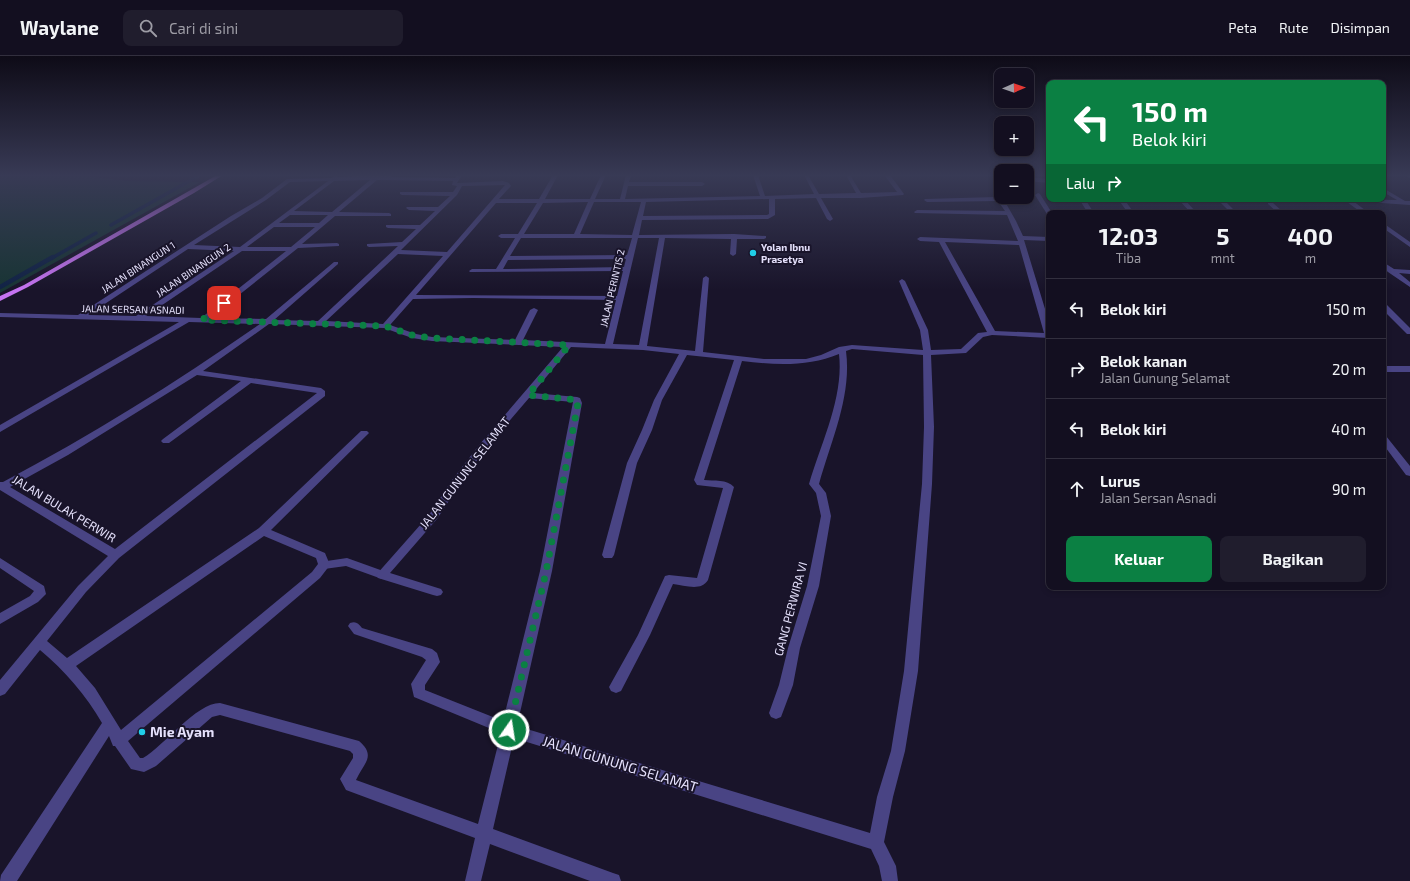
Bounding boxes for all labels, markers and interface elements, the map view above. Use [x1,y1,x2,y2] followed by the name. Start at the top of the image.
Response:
[123,10,403,46] search box
[20,16,99,39] text: Waylane
[137,17,159,39] icon: search
[169,19,238,37] text: Cari di sini
[1228,19,1257,36] text: Peta
[1279,19,1308,36] text: Rute
[1330,19,1390,36] text: Disimpan
[994,68,1034,108] north arrow
[994,68,1034,204] map controls
[1132,94,1208,128] text: 150 m
[1066,96,1118,148] icon: left
[994,116,1034,156] button: +
[1132,128,1207,150] text: Belok kiri
[994,164,1034,204] button: −
[1103,172,1125,194] icon: right
[1066,174,1095,192] text: Lalu
[1099,221,1158,250] text: 12:03
[1216,221,1229,250] text: 5
[1288,221,1333,250] text: 400
[99,239,177,295] street label: JALAN BINANGUN 1
[153,240,233,299] street label: JALAN BINANGUN 2
[761,241,810,266] place label: Yolan Ibnu Prasetya
[597,248,627,328] street label: JALAN PERINTIS 2
[748,248,758,258] marker: Yolan Ibnu Prasetya
[1116,250,1141,266] text: Tiba
[1211,250,1235,266] text: mnt
[1305,250,1316,266] text: m
[207,286,241,320] pin
[213,292,235,314] icon: arrive
[1066,298,1088,320] icon: left
[1100,300,1166,318] text: Belok kiri
[1326,300,1366,318] text: 150 m
[81,302,185,316] street label: JALAN SERSAN ASNADI
[1100,352,1187,370] text: Belok kanan
[1066,358,1088,380] icon: right
[1332,360,1366,378] text: 20 m
[1100,370,1230,386] text: Jalan Gunung Selamat
[416,414,512,531] street label: JALAN GUNUNG SELAMAT
[1066,418,1088,440] icon: left
[1100,420,1166,438] text: Belok kiri
[1331,420,1366,438] text: 40 m
[10,472,119,545] street label: JALAN BULAK PERWIR
[1100,472,1140,490] text: Lurus
[1066,478,1088,500] icon: ahead
[1332,480,1366,498] text: 90 m
[1100,490,1216,506] text: Jalan Sersan Asnadi
[1066,536,1212,582] button: Keluar
[1220,536,1366,582] button: Bagikan
[771,560,809,657] street label: GANG PERWIRA VI
[488,709,530,751] position arrow
[150,723,214,740] place label: Mie Ayam
[137,727,147,737] marker: Mie Ayam
[541,732,700,795] street label: JALAN GUNUNG SELAMAT

